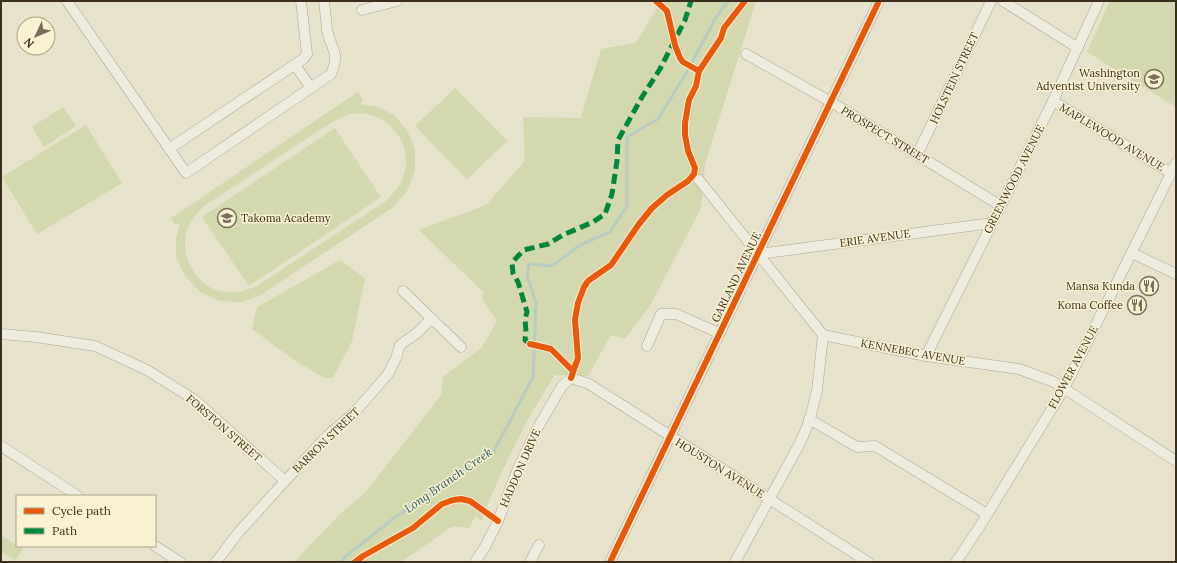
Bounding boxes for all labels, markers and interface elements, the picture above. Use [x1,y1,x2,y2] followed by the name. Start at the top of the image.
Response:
[16,16,56,56] north arrow
[927,30,981,126] street label: HOLSTEIN STREET
[20,35,37,51] text: N
[1035,66,1140,93] place label: Washington Adventist University
[1143,68,1165,90] school or university icon: Washington Adventist University
[1057,100,1167,174] street label: MAPLEWOOD AVENUE
[838,103,932,167] street label: PROSPECT STREET
[980,122,1048,236] street label: GREENWOOD AVENUE
[216,207,238,229] school or university icon: Takoma Academy
[241,211,331,225] place label: Takoma Academy
[839,226,911,250] street label: ERIE AVENUE
[708,229,764,325] street label: GARLAND AVENUE
[1138,275,1160,297] restaurant icon: Mansa Kunda
[1066,279,1135,293] place label: Mansa Kunda
[1126,294,1148,316] restaurant icon: Koma Coffee
[1057,298,1123,312] place label: Koma Coffee
[1045,323,1101,411] street label: FLOWER AVENUE
[860,336,967,368] street label: KENNEBEC AVENUE
[183,391,265,465] street label: FORSTON STREET
[289,404,363,476] street label: BARRON STREET
[496,426,544,509] street label: HADDON DRIVE
[673,435,767,501] street label: HOUSTON AVENUE
[401,444,495,516] water label: Long Branch Creek
[16,495,156,547] legend
[52,503,111,518] text: Cycle path
[52,523,77,538] text: Path

